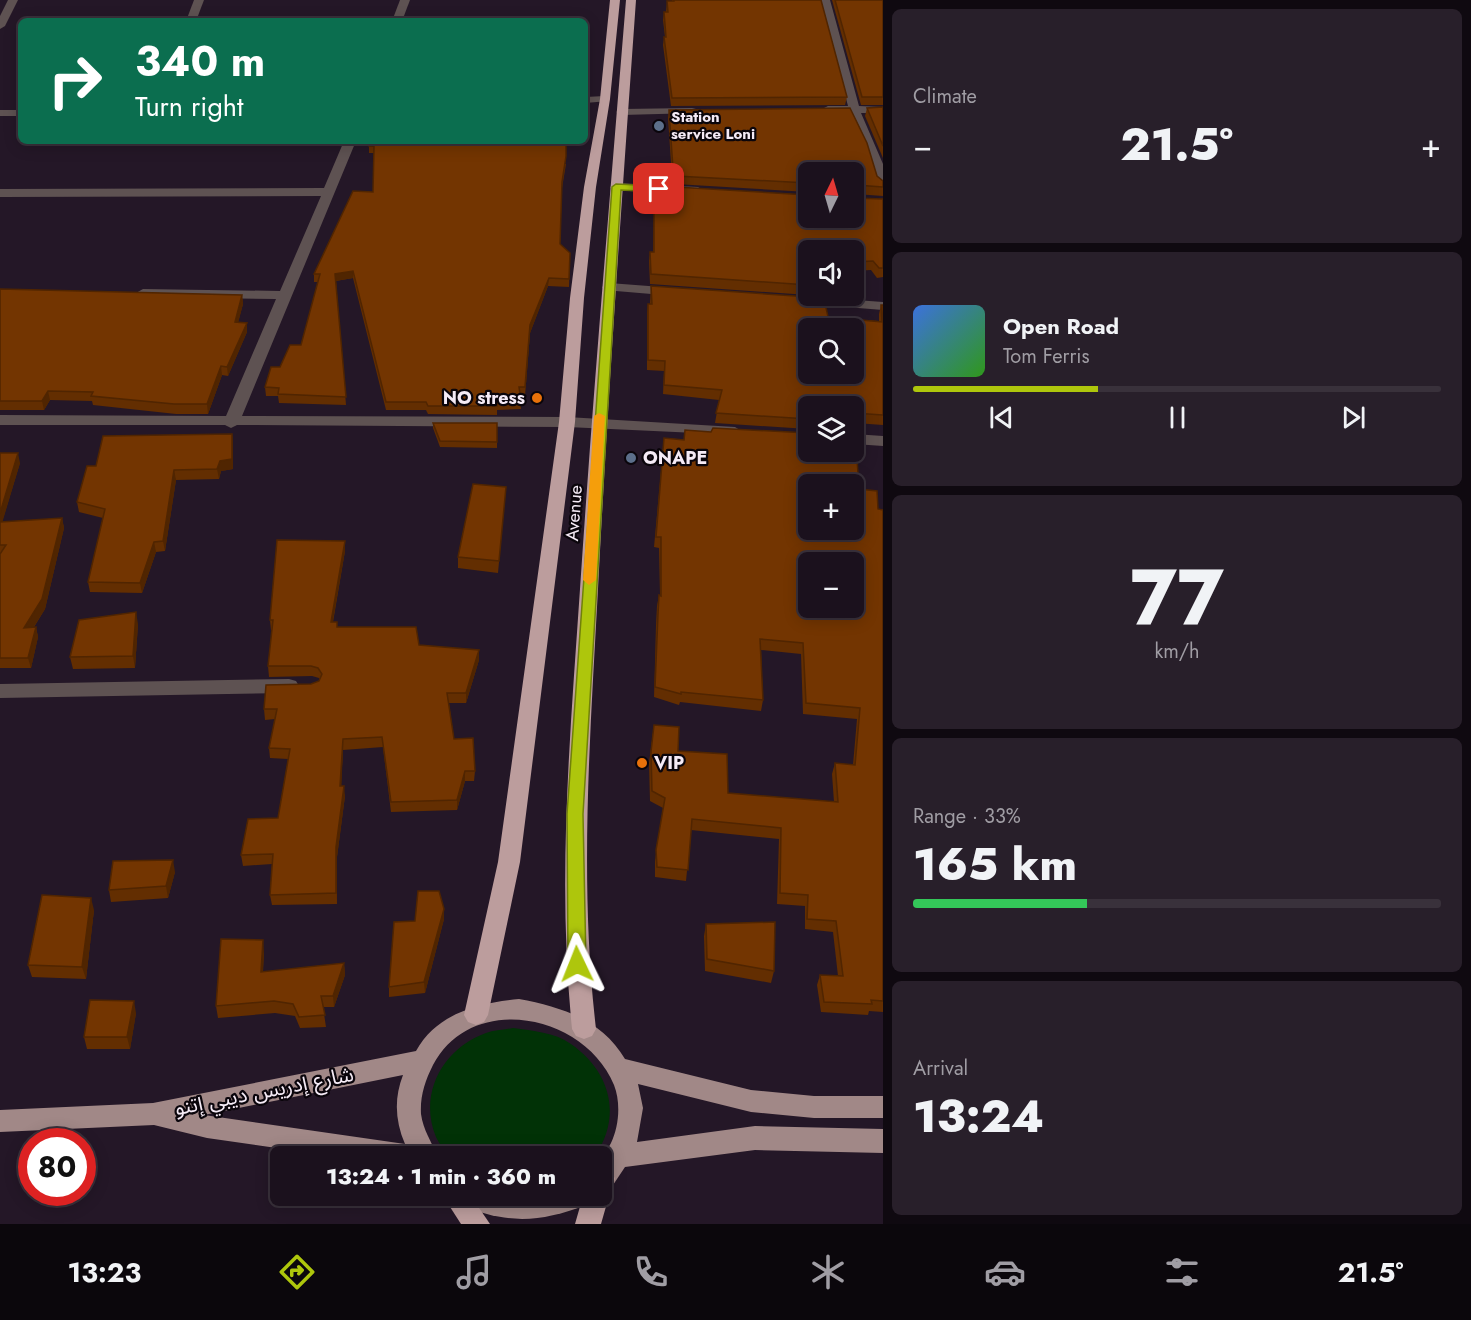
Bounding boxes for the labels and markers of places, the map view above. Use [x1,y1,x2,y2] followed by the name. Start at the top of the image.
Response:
[671,106,755,145] place label: Station service Loni
[652,119,666,133] marker: Station service Loni
[633,163,684,214] pin
[443,385,525,411] place label: NO stress
[530,391,544,405] marker: NO stress
[643,445,707,471] place label: ONAPE
[624,451,638,465] marker: ONAPE
[653,750,684,776] place label: VIP
[635,756,649,770] marker: VIP

